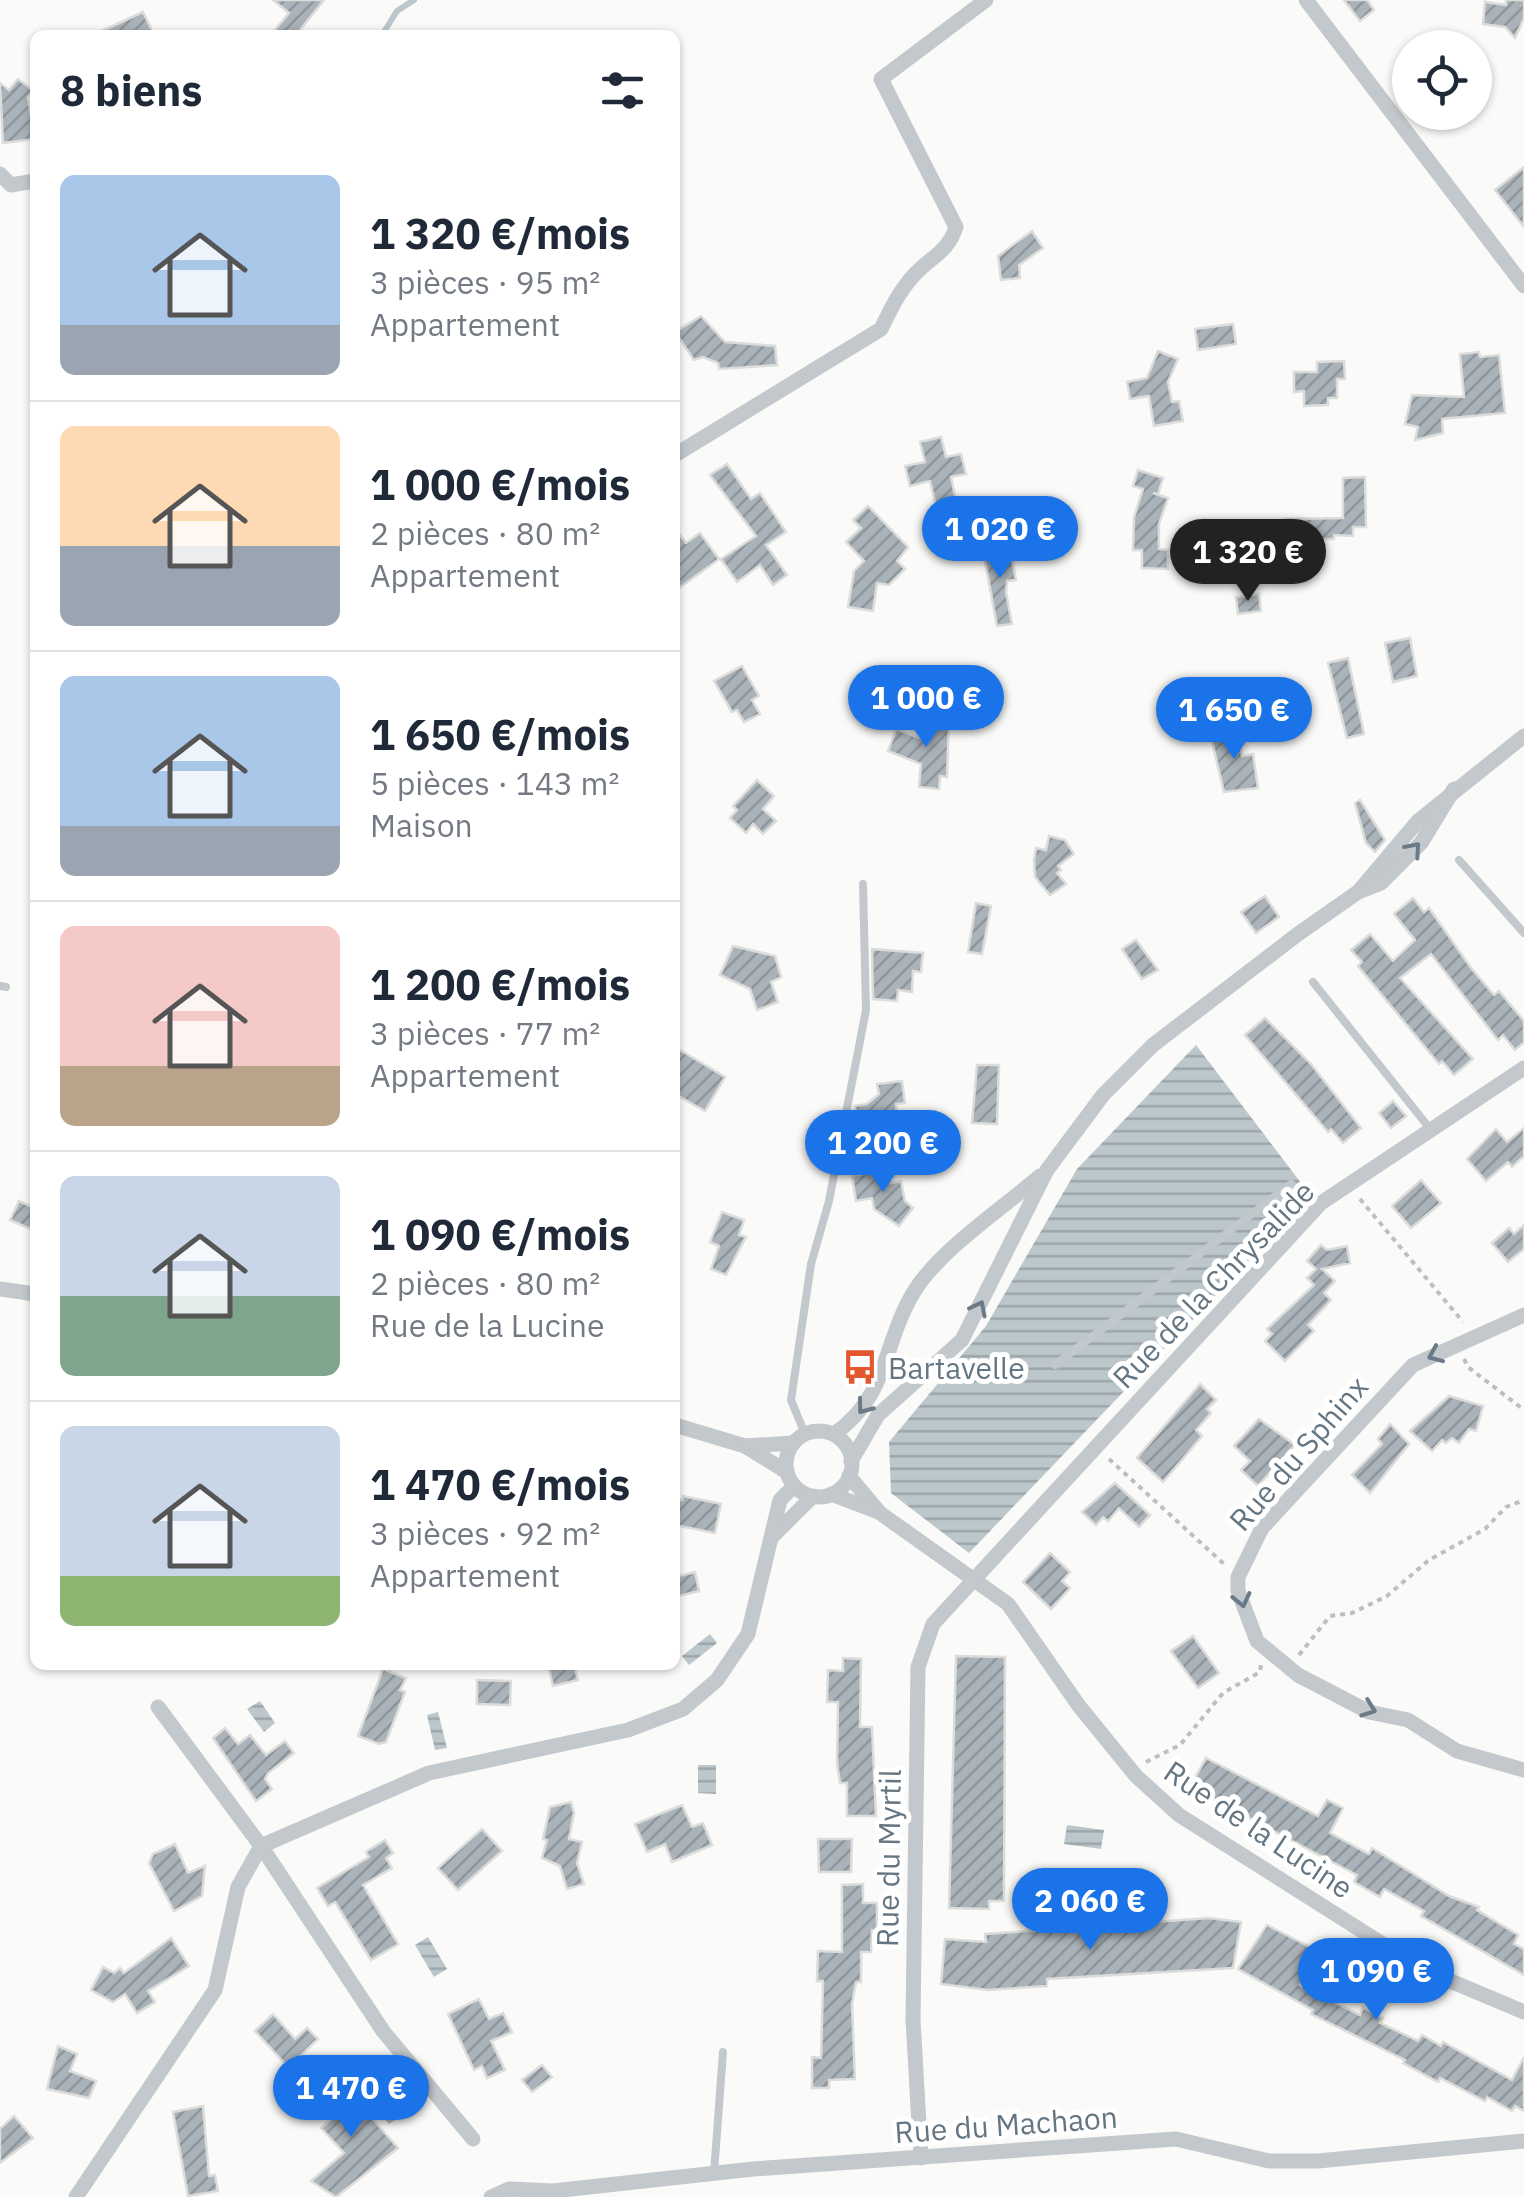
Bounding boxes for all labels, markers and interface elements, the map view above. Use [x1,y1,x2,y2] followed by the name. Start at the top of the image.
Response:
[1392,30,1492,130] map controls
[1392,30,1492,130] button: locate
[60,63,202,118] text: 8 biens
[595,63,650,118] icon: filters
[370,206,630,261] text: 1 320 €/mois
[140,215,260,335] icon: home
[370,261,600,303] text: 3 pièces · 95 m²
[370,303,560,345] text: Appartement
[370,457,630,512] text: 1 000 €/mois
[140,466,260,586] icon: home
[908,496,1092,581] pin: 1 020 €
[944,507,1056,549] text: 1 020 €
[370,512,600,554] text: 2 pièces · 80 m²
[1156,519,1340,604] pin: 1 320 €
[1192,530,1304,572] text: 1 320 €
[370,554,560,596] text: Appartement
[834,665,1018,750] pin: 1 000 €
[870,676,982,718] text: 1 000 €
[1142,677,1326,762] pin: 1 650 €
[1178,688,1290,730] text: 1 650 €
[370,707,630,762] text: 1 650 €/mois
[140,716,260,836] icon: home
[370,762,620,804] text: 5 pièces · 143 m²
[370,804,473,846] text: Maison
[1402,842,1420,861] one-way arrow
[370,957,630,1012] text: 1 200 €/mois
[140,966,260,1086] icon: home
[370,1012,600,1054] text: 3 pièces · 77 m²
[370,1054,560,1096] text: Appartement
[791,1110,975,1195] pin: 1 200 €
[827,1121,939,1163] text: 1 200 €
[1104,1172,1322,1396] street label: Rue de la Chrysalide
[370,1207,630,1262] text: 1 090 €/mois
[140,1216,260,1336] icon: home
[370,1262,600,1304] text: 2 pièces · 80 m²
[967,1301,986,1319] one-way arrow
[370,1304,605,1346] text: Rue de la Lucine
[1427,1343,1445,1363] one-way arrow
[841,1348,879,1386] bus stop icon: Bartavelle
[888,1348,1025,1387] place label: Bartavelle
[1220,1367,1376,1539] street label: Rue du Sphinx
[858,1395,875,1413] one-way arrow
[370,1457,630,1512] text: 1 470 €/mois
[140,1466,260,1586] icon: home
[370,1512,600,1554] text: 3 pièces · 92 m²
[370,1554,560,1596] text: Appartement
[1230,1591,1251,1608] one-way arrow
[1360,1697,1377,1718] one-way arrow
[1157,1751,1361,1907] street label: Rue de la Lucine
[867,1769,909,1947] street label: Rue du Myrtil
[998,1868,1182,1953] pin: 2 060 €
[1034,1879,1146,1921] text: 2 060 €
[1284,1938,1468,2023] pin: 1 090 €
[1320,1949,1432,1991] text: 1 090 €
[259,2055,443,2140] pin: 1 470 €
[295,2066,407,2108] text: 1 470 €
[893,2097,1119,2151] street label: Rue du Machaon

